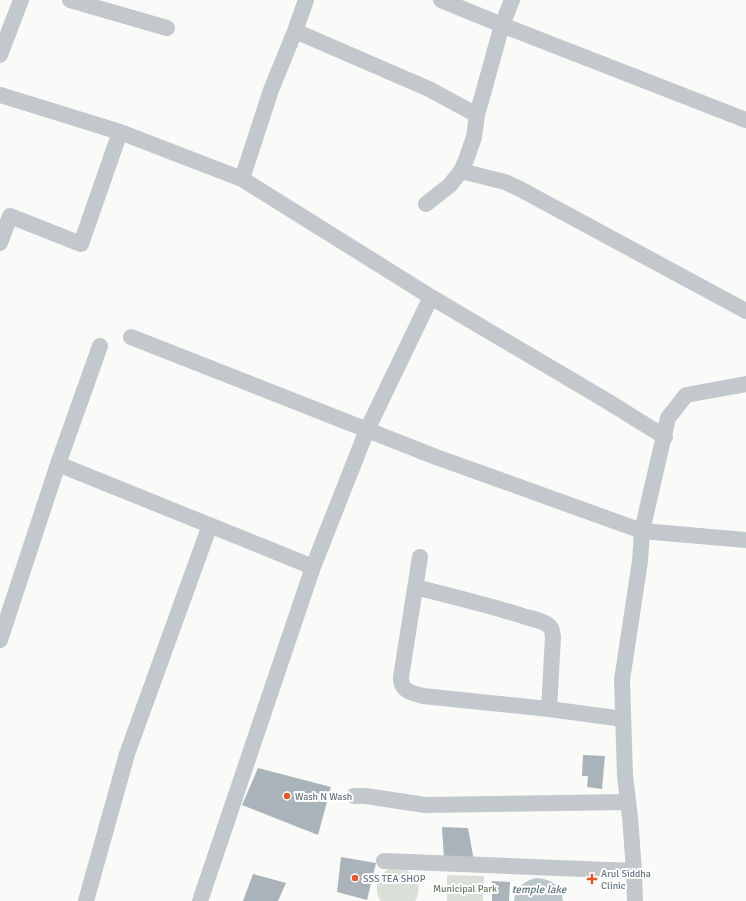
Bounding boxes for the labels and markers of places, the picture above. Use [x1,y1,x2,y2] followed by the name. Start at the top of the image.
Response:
[282,791,292,801] marker: Wash N Wash
[295,791,352,803] place label: Wash N Wash
[601,868,651,892] place label: Arul Siddha Clinic
[350,873,360,883] marker: SSS TEA SHOP
[363,873,426,885] place label: SSS TEA SHOP
[586,873,598,885] marker: Arul Siddha Clinic

